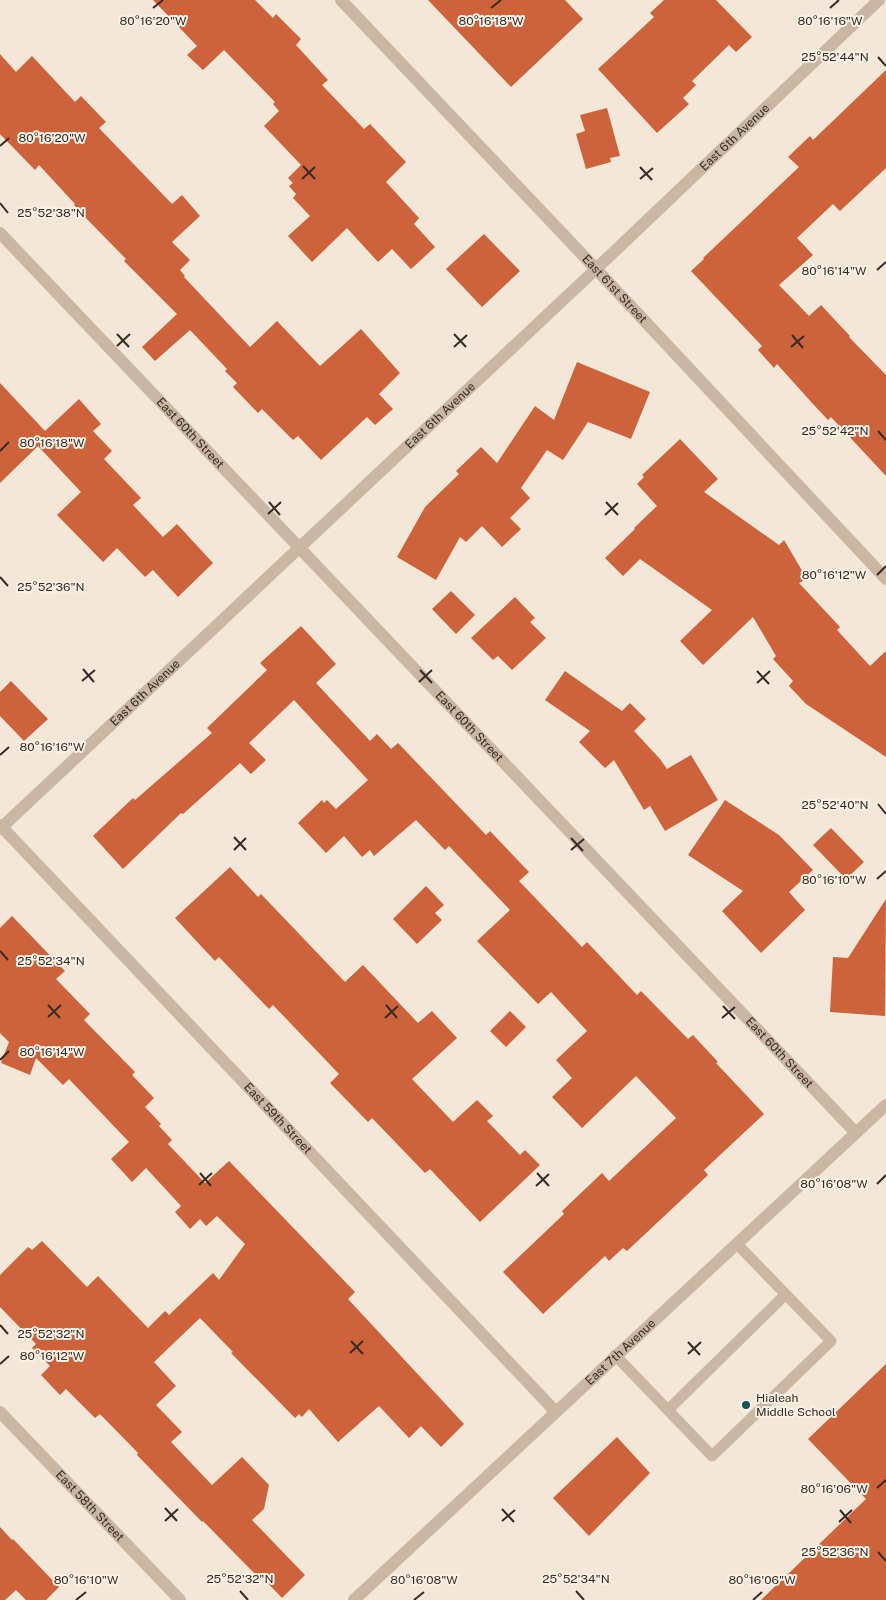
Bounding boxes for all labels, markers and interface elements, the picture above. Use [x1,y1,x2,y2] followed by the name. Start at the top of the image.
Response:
[120,14,187,28] text: 80°16'20"W
[458,14,524,28] text: 80°16'18"W
[798,14,863,28] text: 80°16'16"W
[801,50,869,64] text: 25°52'44"N
[697,101,772,174] street label: East 6th Avenue
[19,131,86,145] text: 80°16'20"W
[17,206,85,220] text: 25°52'38"N
[579,252,650,326] street label: East 61st Street
[802,264,867,278] text: 80°16'14"W
[402,379,478,452] street label: East 6th Avenue
[153,395,227,471] street label: East 60th Street
[801,424,869,438] text: 25°52'42"N
[19,436,85,450] text: 80°16'18"W
[802,568,867,582] text: 80°16'12"W
[17,580,85,594] text: 25°52'36"N
[107,656,183,729] street label: East 6th Avenue
[433,688,506,765] street label: East 60th Street
[20,740,85,754] text: 80°16'16"W
[801,798,869,812] text: 25°52'40"N
[802,873,867,887] text: 80°16'10"W
[17,954,85,968] text: 25°52'34"N
[743,1014,816,1091] street label: East 60th Street
[20,1045,85,1059] text: 80°16'14"W
[241,1080,315,1157] street label: East 59th Street
[800,1177,868,1191] text: 80°16'08"W
[583,1316,659,1388] street label: East 7th Avenue
[17,1327,85,1341] text: 25°52'32"N
[20,1349,85,1363] text: 80°16'12"W
[756,1391,836,1419] place label: Hialeah Middle School
[740,1399,752,1411] marker: Hialeah Middle School
[53,1468,127,1544] street label: East 58th Street
[800,1482,868,1496] text: 80°16'06"W
[801,1545,869,1559] text: 25°52'36"N
[206,1572,274,1586] text: 25°52'32"N
[542,1572,610,1586] text: 25°52'34"N
[54,1573,119,1587] text: 80°16'10"W
[390,1573,458,1587] text: 80°16'08"W
[728,1573,796,1587] text: 80°16'06"W

